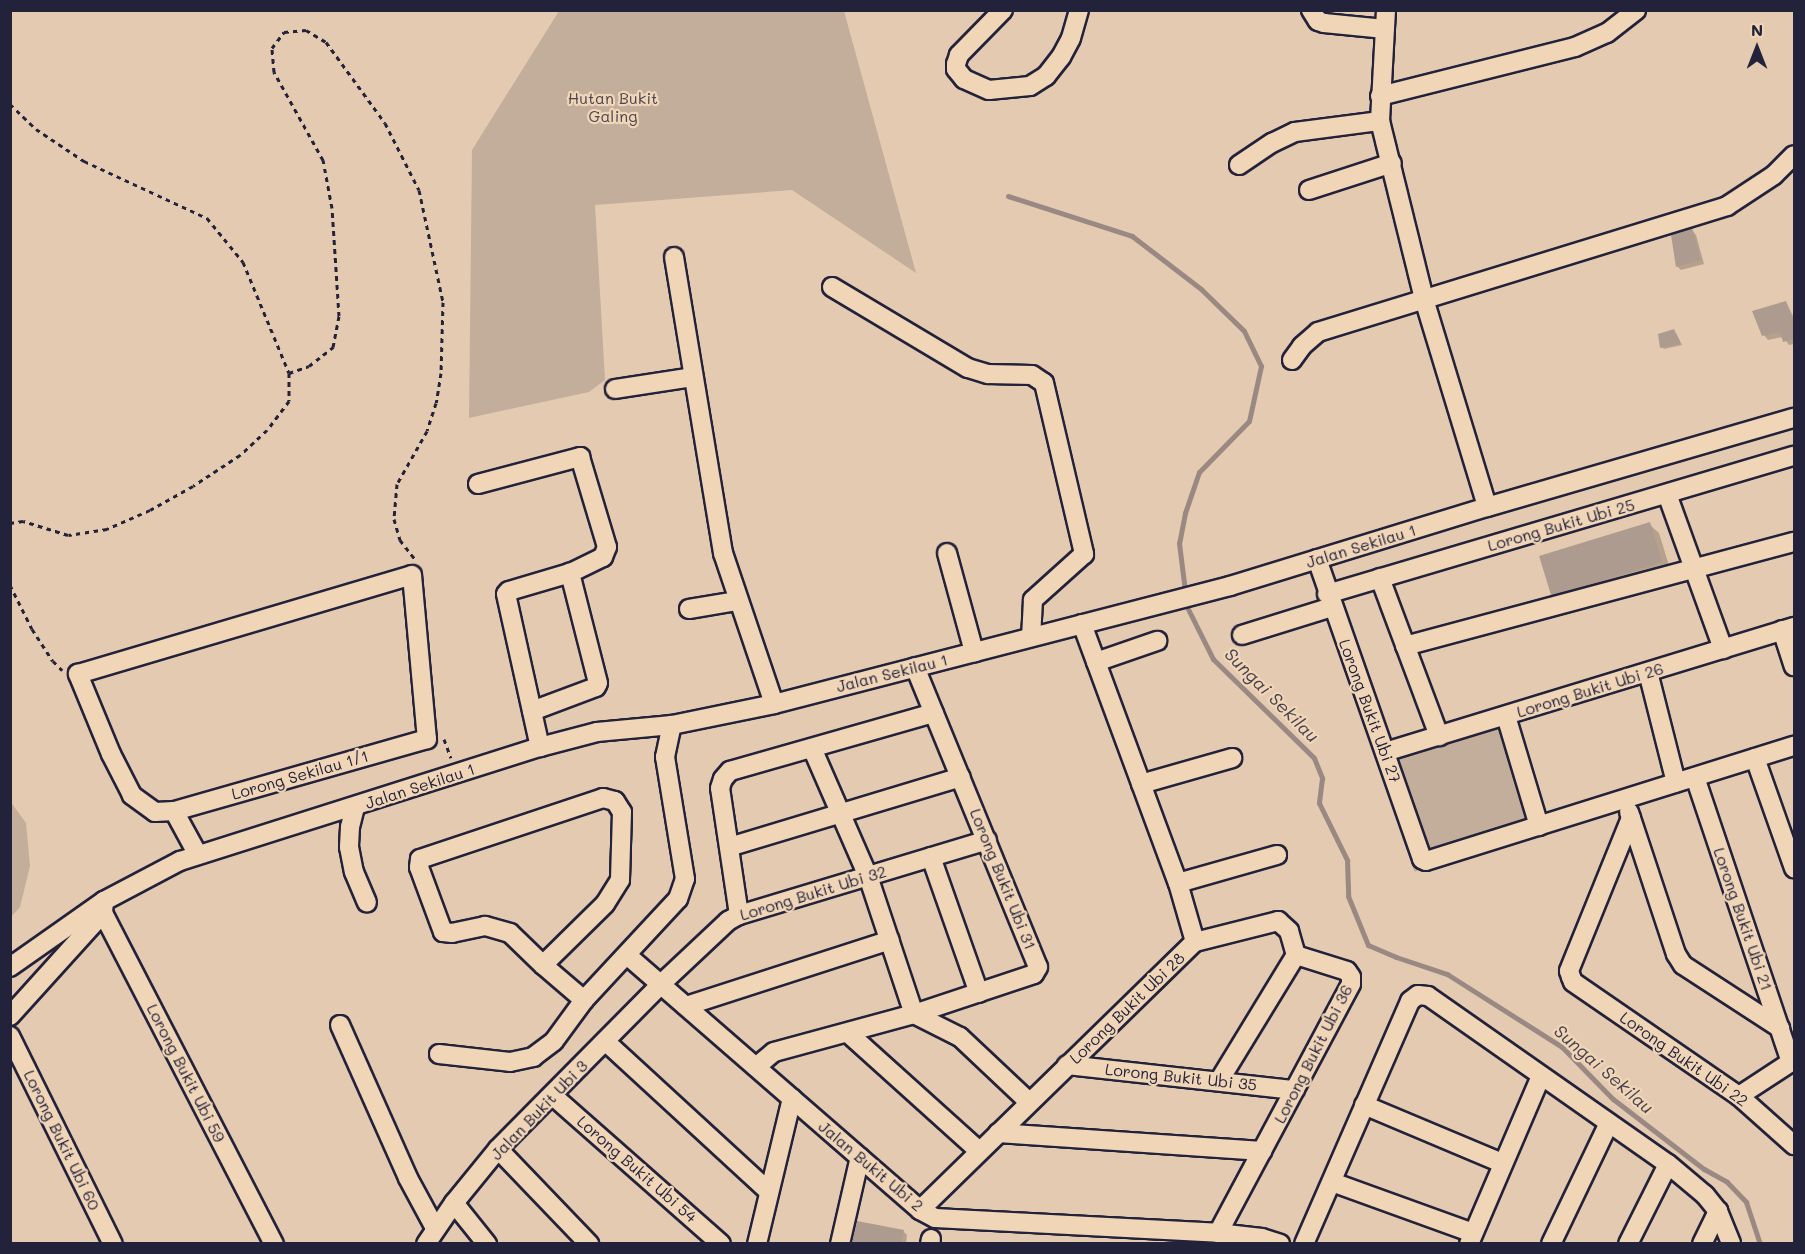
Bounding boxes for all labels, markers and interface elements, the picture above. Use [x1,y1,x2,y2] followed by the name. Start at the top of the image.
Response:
[1727,18,1787,78] north arrow
[1751,19,1763,40] text: N
[568,88,658,126] park label: Hutan Bukit Galing
[1485,495,1637,555] street label: Lorong Bukit Ubi 25
[1304,520,1418,572] street label: Jalan Sekilau 1
[1335,636,1405,786] street label: Lorong Bukit Ubi 27
[1220,643,1324,747] water label: Sungai Sekilau
[834,650,950,696] street label: Jalan Sekilau 1
[1514,659,1666,721] street label: Lorong Bukit Ubi 26
[229,746,371,804] street label: Lorong Sekilau 1/1
[363,759,477,813] street label: Jalan Sekilau 1
[966,806,1040,952] street label: Lorong Bukit Ubi 31
[1710,845,1776,993] street label: Lorong Bukit Ubi 21
[737,862,889,924] street label: Lorong Bukit Ubi 32
[1066,948,1188,1068] street label: Lorong Bukit Ubi 28
[1270,982,1356,1126] street label: Lorong Bukit Ubi 36
[143,1001,229,1145] street label: Lorong Bukit Ubi 59
[1616,1008,1752,1110] street label: Lorong Bukit Ubi 22
[1550,1020,1658,1118] water label: Sungai Sekilau
[487,1056,591,1164] street label: Jalan Bukit Ubi 3
[1104,1059,1258,1095] street label: Lorong Bukit Ubi 35
[20,1067,104,1213] street label: Lorong Bukit Ubi 60
[573,1112,701,1226] street label: Lorong Bukit Ubi 54
[815,1117,927,1215] street label: Jalan Bukit Ubi 2

